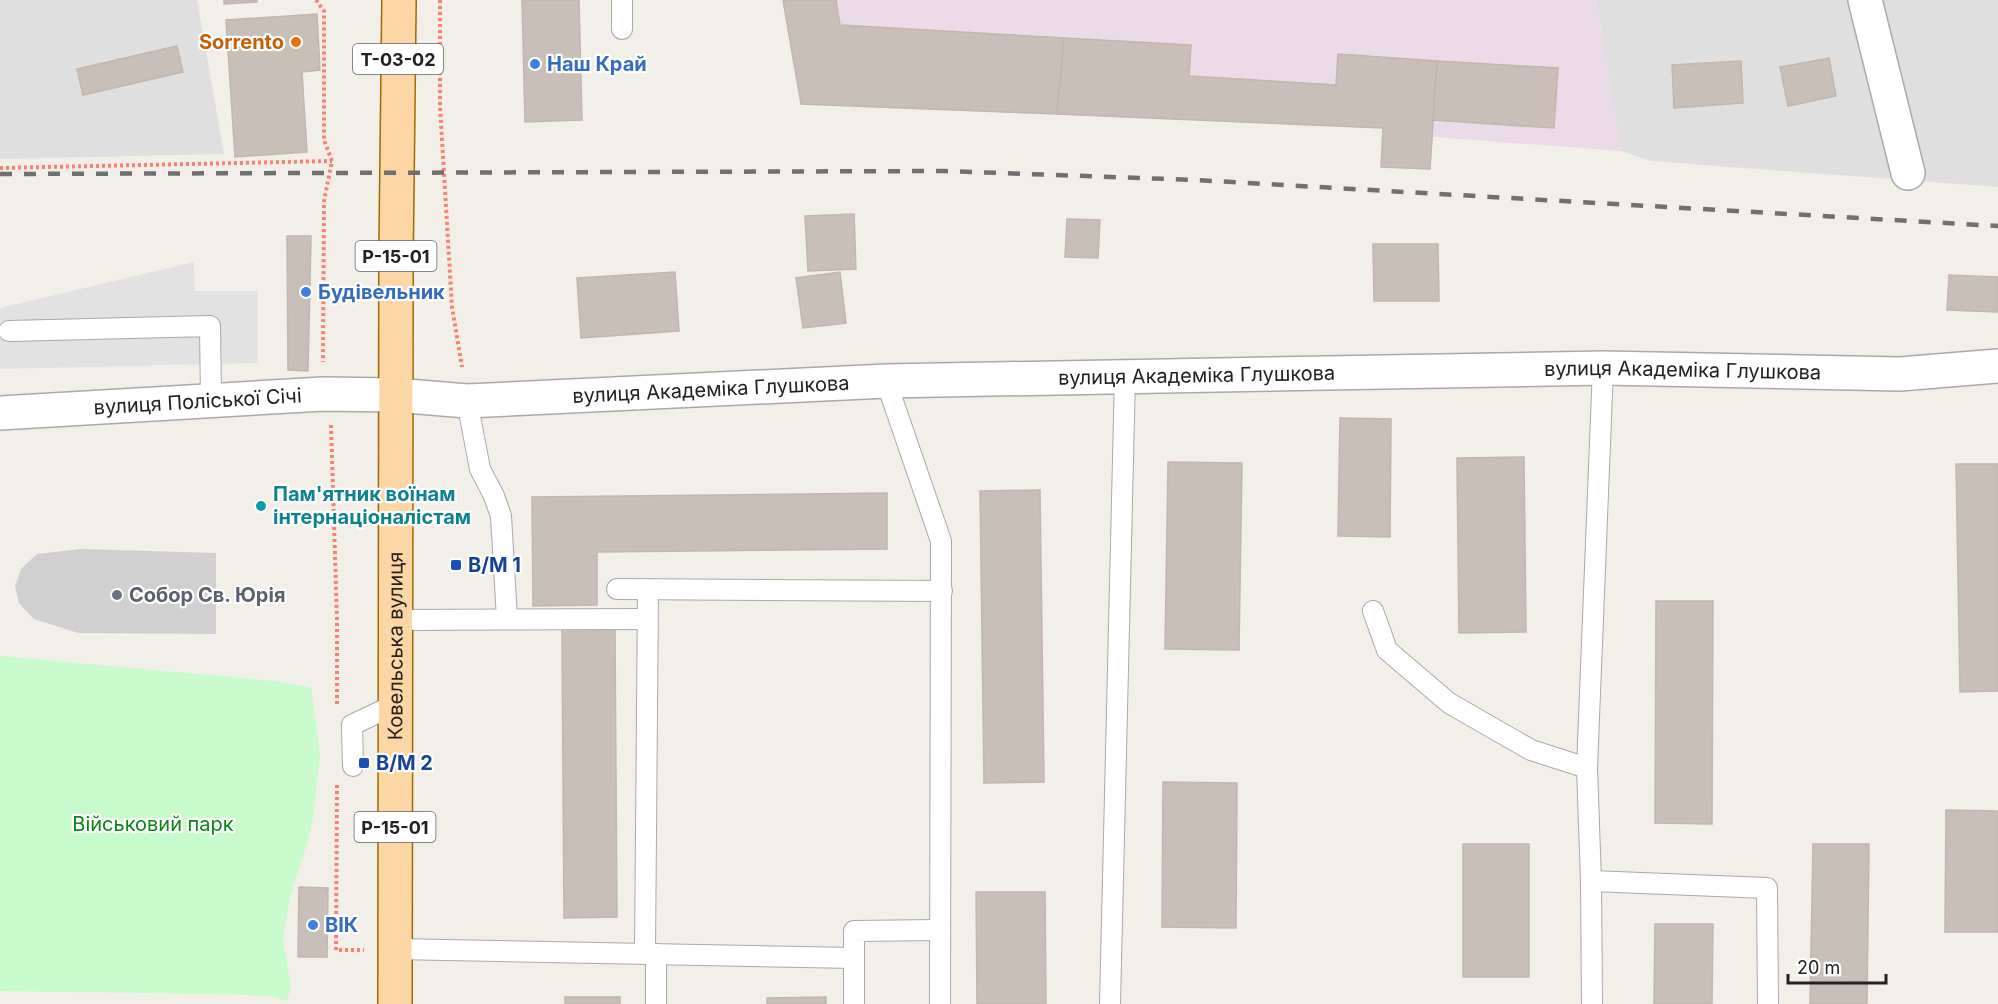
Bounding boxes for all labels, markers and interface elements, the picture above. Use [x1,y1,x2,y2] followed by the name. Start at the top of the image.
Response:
[199,30,284,54] place label: Sorrento
[289,35,303,49] marker: Sorrento
[353,44,443,74] road number: Т-03-02
[547,52,647,76] place label: Наш Край
[528,57,542,71] marker: Наш Край
[356,241,436,271] road number: Р-15-01
[318,280,445,304] place label: Будівельник
[299,285,313,299] marker: Будівельник
[1544,356,1821,384] street label: вулиця Академіка Глушкова
[1058,361,1335,390] street label: вулиця Академіка Глушкова
[572,371,850,408] street label: вулиця Академіка Глушкова
[93,383,302,419] street label: вулиця Поліської Січі
[273,482,471,529] place label: Пам'ятник воїнам інтернаціоналістам
[254,499,268,513] marker: Пам'ятник воїнам інтернаціоналістам
[383,552,408,740] street label: Ковельська вулиця
[468,553,521,577] place label: В/М 1
[449,558,463,572] marker: В/М 1
[129,583,285,607] place label: Собор Св. Юрія
[110,588,124,602] marker: Собор Св. Юрія
[376,751,433,775] place label: В/М 2
[357,756,371,770] marker: В/М 2
[72,812,234,836] park label: Військовий парк
[354,812,436,842] road number: Р-15-01
[325,913,358,937] place label: ВІК
[306,918,320,932] marker: ВІК
[1788,947,1886,985] scale bar
[1797,957,1840,978] text: 20 m

